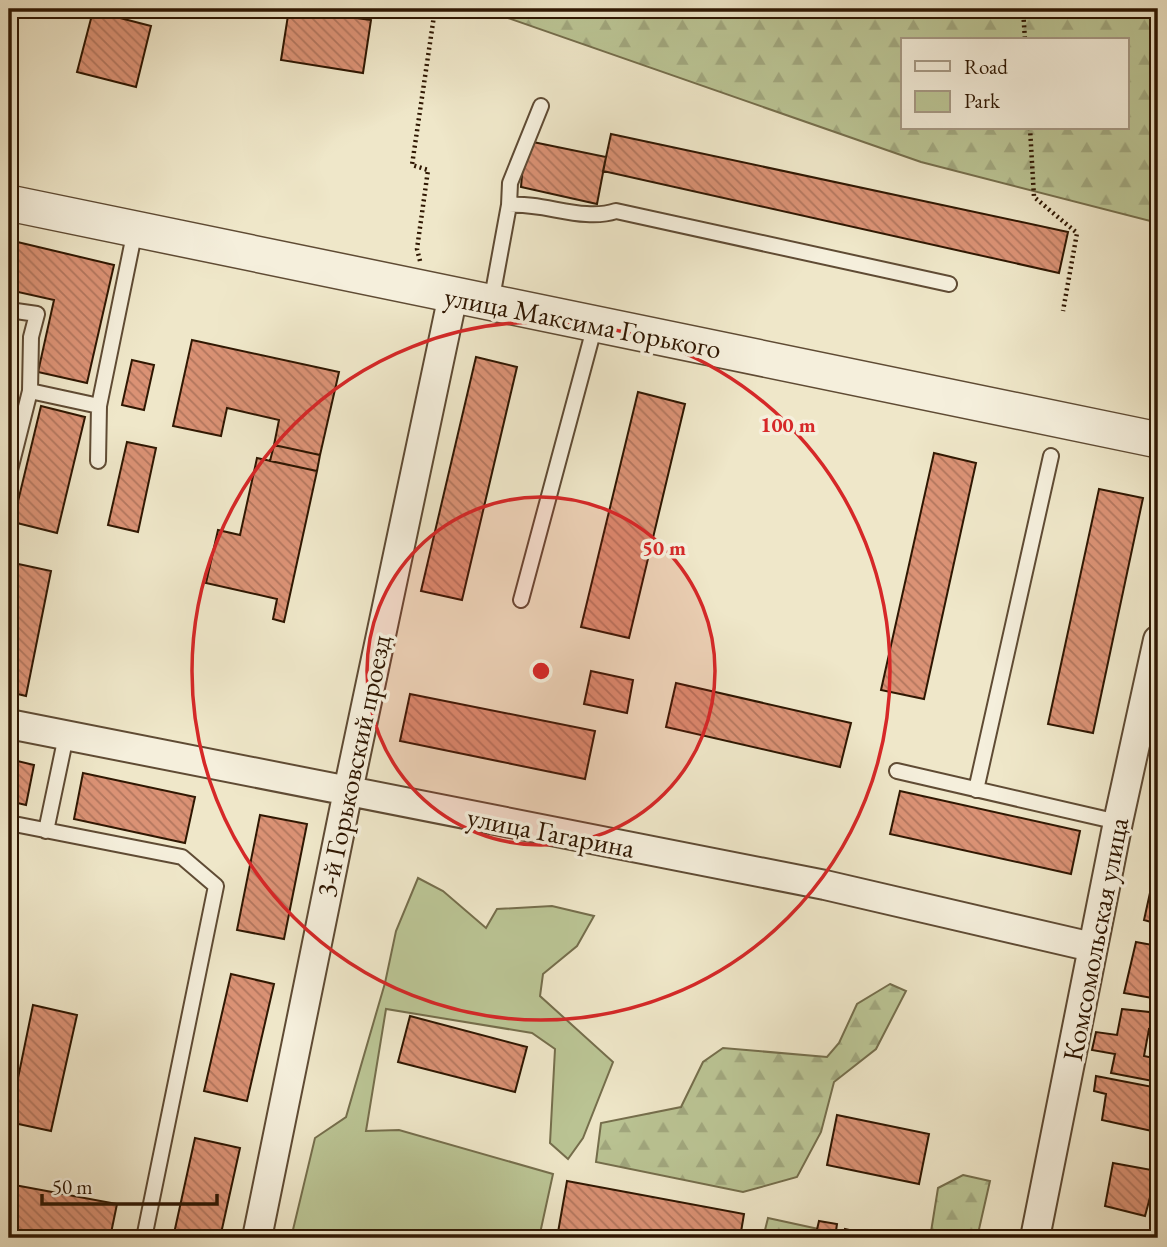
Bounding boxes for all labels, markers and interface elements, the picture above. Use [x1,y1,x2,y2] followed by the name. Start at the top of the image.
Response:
[901,38,1128,130] legend
[964,53,1008,80] text: Road
[964,87,1001,114] text: Park
[441,277,725,367] street label: улица Максима Горького
[760,411,816,438] text: 100 m
[642,534,686,561] text: 50 m
[308,631,398,900] street label: 3-й Горьковский проезд
[529,659,553,683] centre of rings
[464,798,639,866] street label: улица Гагарина
[1054,813,1136,1064] street label: Комсомольская улица
[42,1163,217,1207] scale bar
[52,1173,93,1200] text: 50 m

